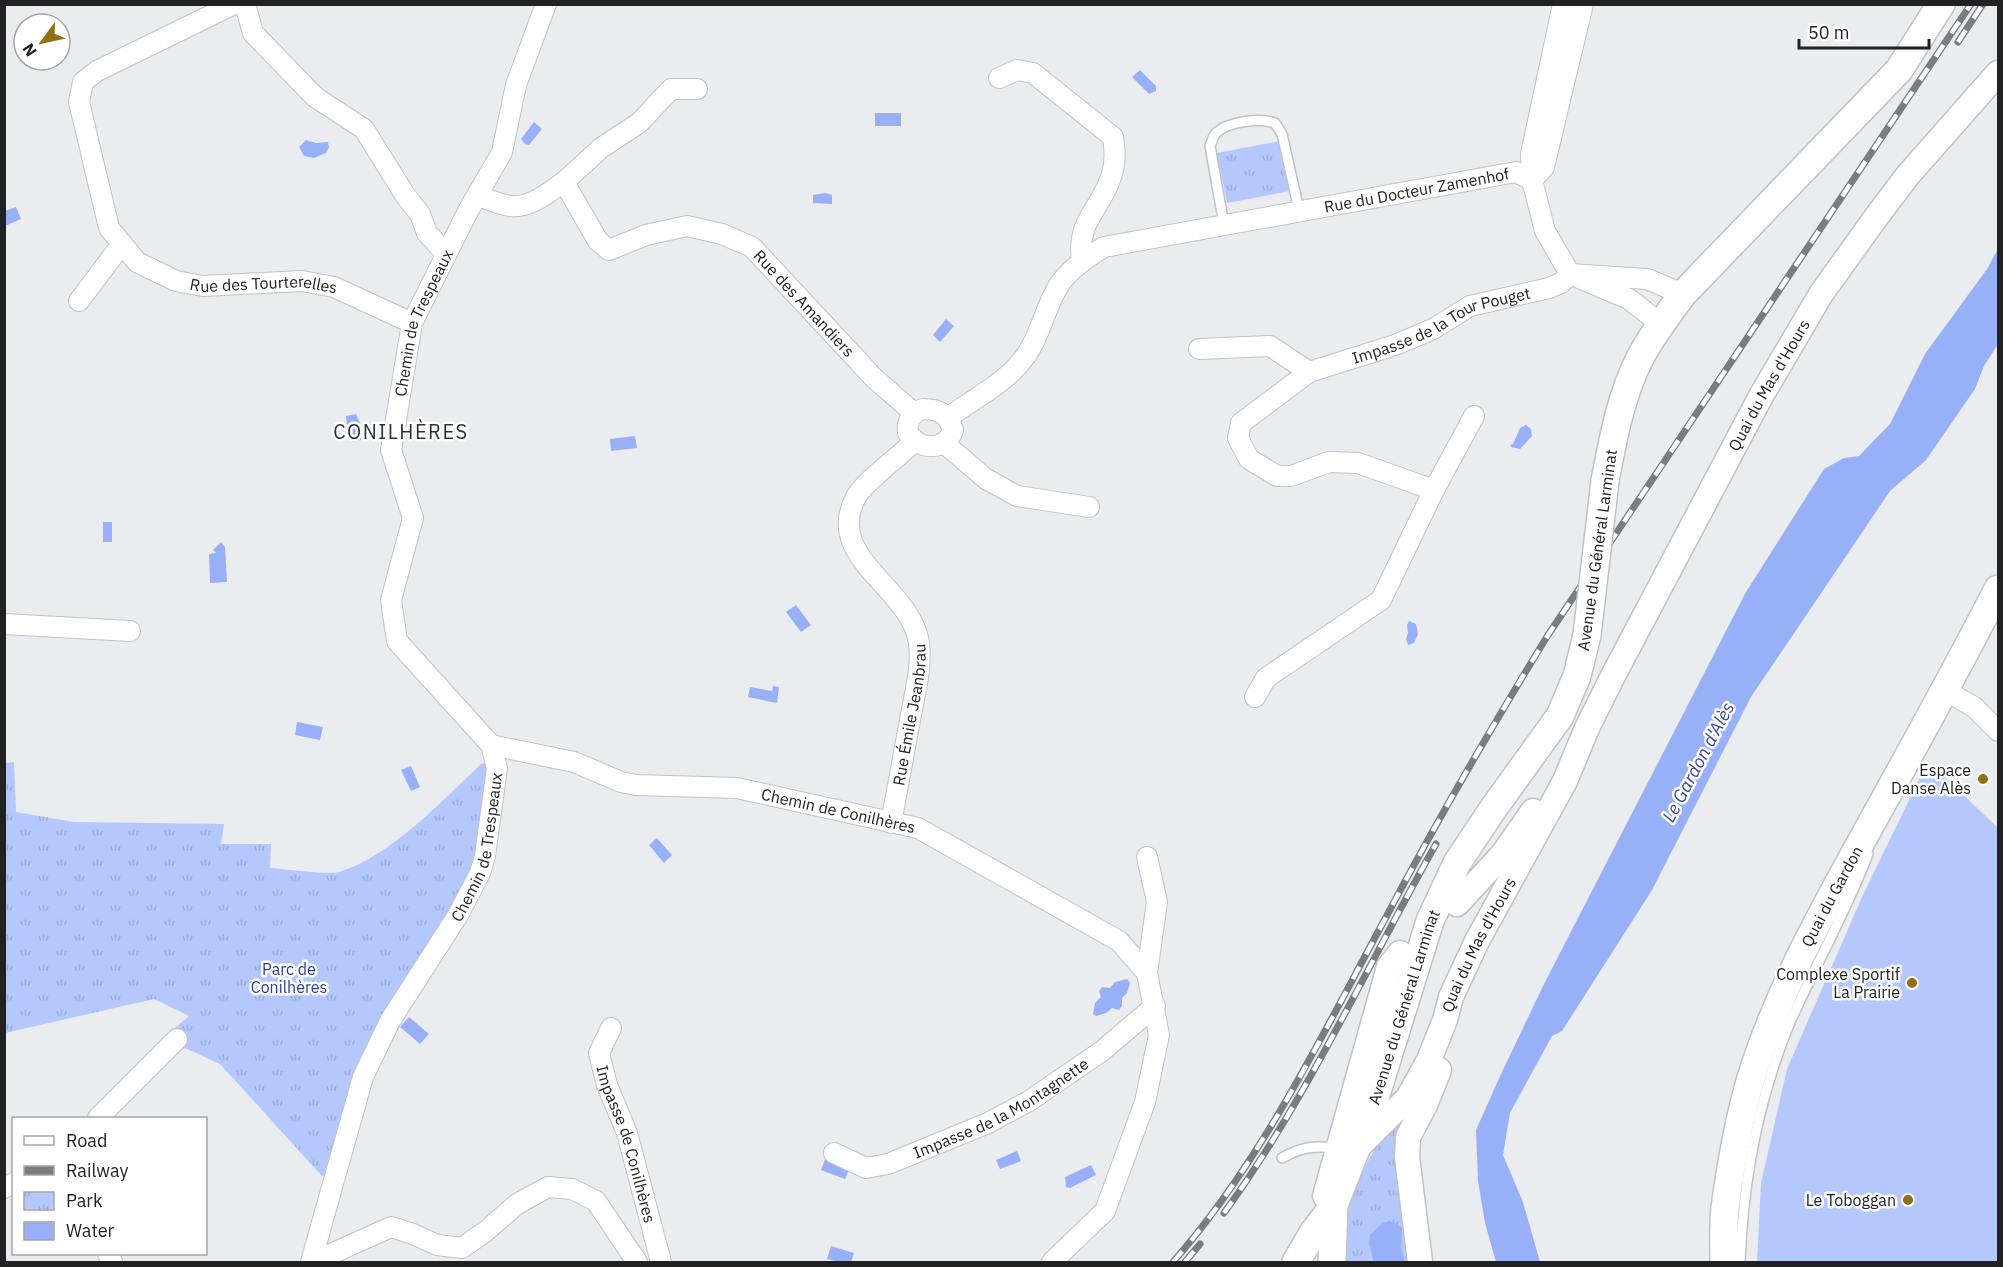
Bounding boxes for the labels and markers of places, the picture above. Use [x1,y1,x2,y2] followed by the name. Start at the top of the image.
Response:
[1891,760,1971,798] place label: Espace Danse Alès
[1976,772,1990,786] marker: Espace Danse Alès
[1776,964,1900,1002] place label: Complexe Sportif La Prairie
[1905,976,1919,990] marker: Complexe Sportif La Prairie
[1806,1190,1896,1210] place label: Le Toboggan
[1901,1193,1915,1207] marker: Le Toboggan

